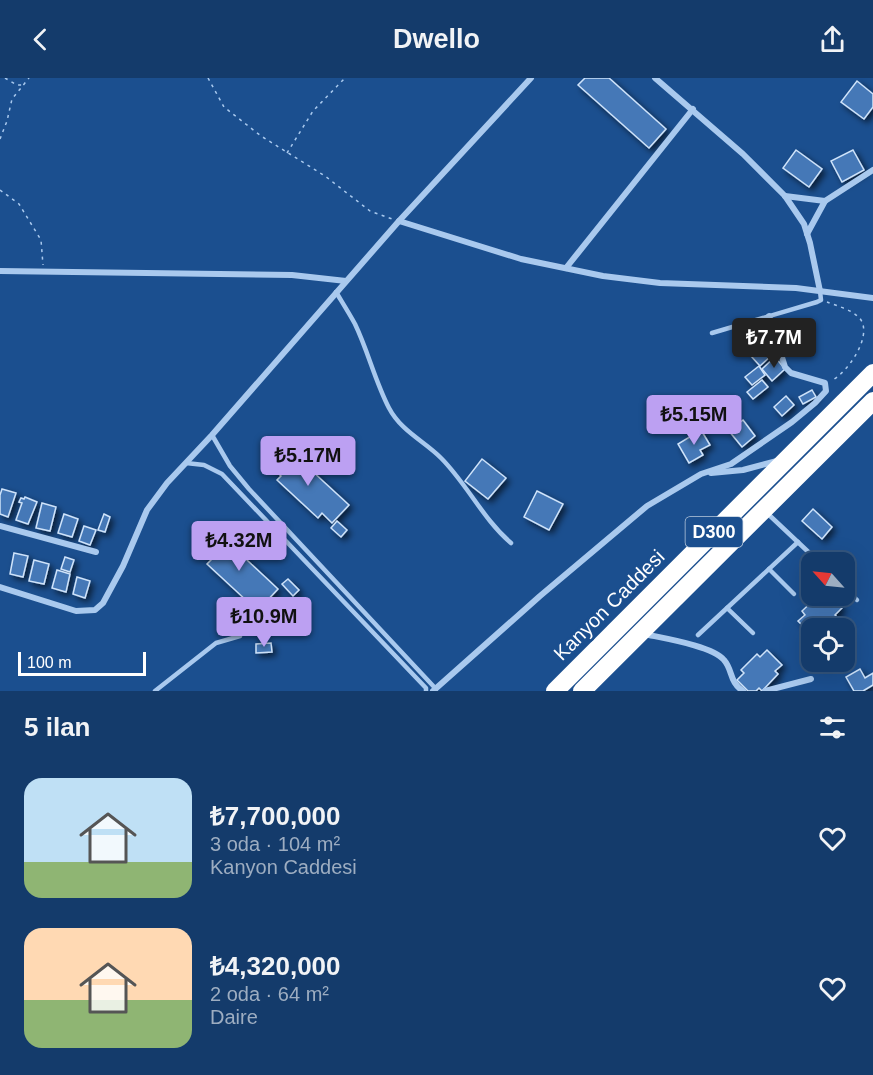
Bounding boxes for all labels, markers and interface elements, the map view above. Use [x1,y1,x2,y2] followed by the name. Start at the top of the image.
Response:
[24,23,57,56] icon: back
[816,23,849,56] icon: share
[393,24,480,54] text: Dwello
[732,318,816,369] pin: ₺7.7M
[746,326,802,348] text: ₺7.7M
[645,395,743,446] pin: ₺5.15M
[660,403,728,425] text: ₺5.15M
[259,436,357,487] pin: ₺5.17M
[274,444,342,466] text: ₺5.17M
[686,517,742,547] road number: D300
[190,521,288,572] pin: ₺4.32M
[205,529,273,551] text: ₺4.32M
[549,545,669,665] street label: Kanyon Caddesi
[801,552,855,606] north arrow
[801,552,855,672] map controls
[215,597,313,648] pin: ₺10.9M
[230,605,298,627] text: ₺10.9M
[801,618,855,672] button: locate
[18,649,146,676] scale bar
[27,654,71,671] text: 100 m
[816,711,849,744] icon: filters
[24,712,90,742] text: 5 ilan
[210,801,341,831] text: ₺7,700,000
[72,802,144,874] icon: home
[816,822,849,855] icon: heart
[210,833,340,855] text: 3 oda · 104 m²
[210,856,357,878] text: Kanyon Caddesi
[210,951,341,981] text: ₺4,320,000
[72,952,144,1024] icon: home
[816,972,849,1005] icon: heart
[210,983,329,1005] text: 2 oda · 64 m²
[210,1006,258,1028] text: Daire

